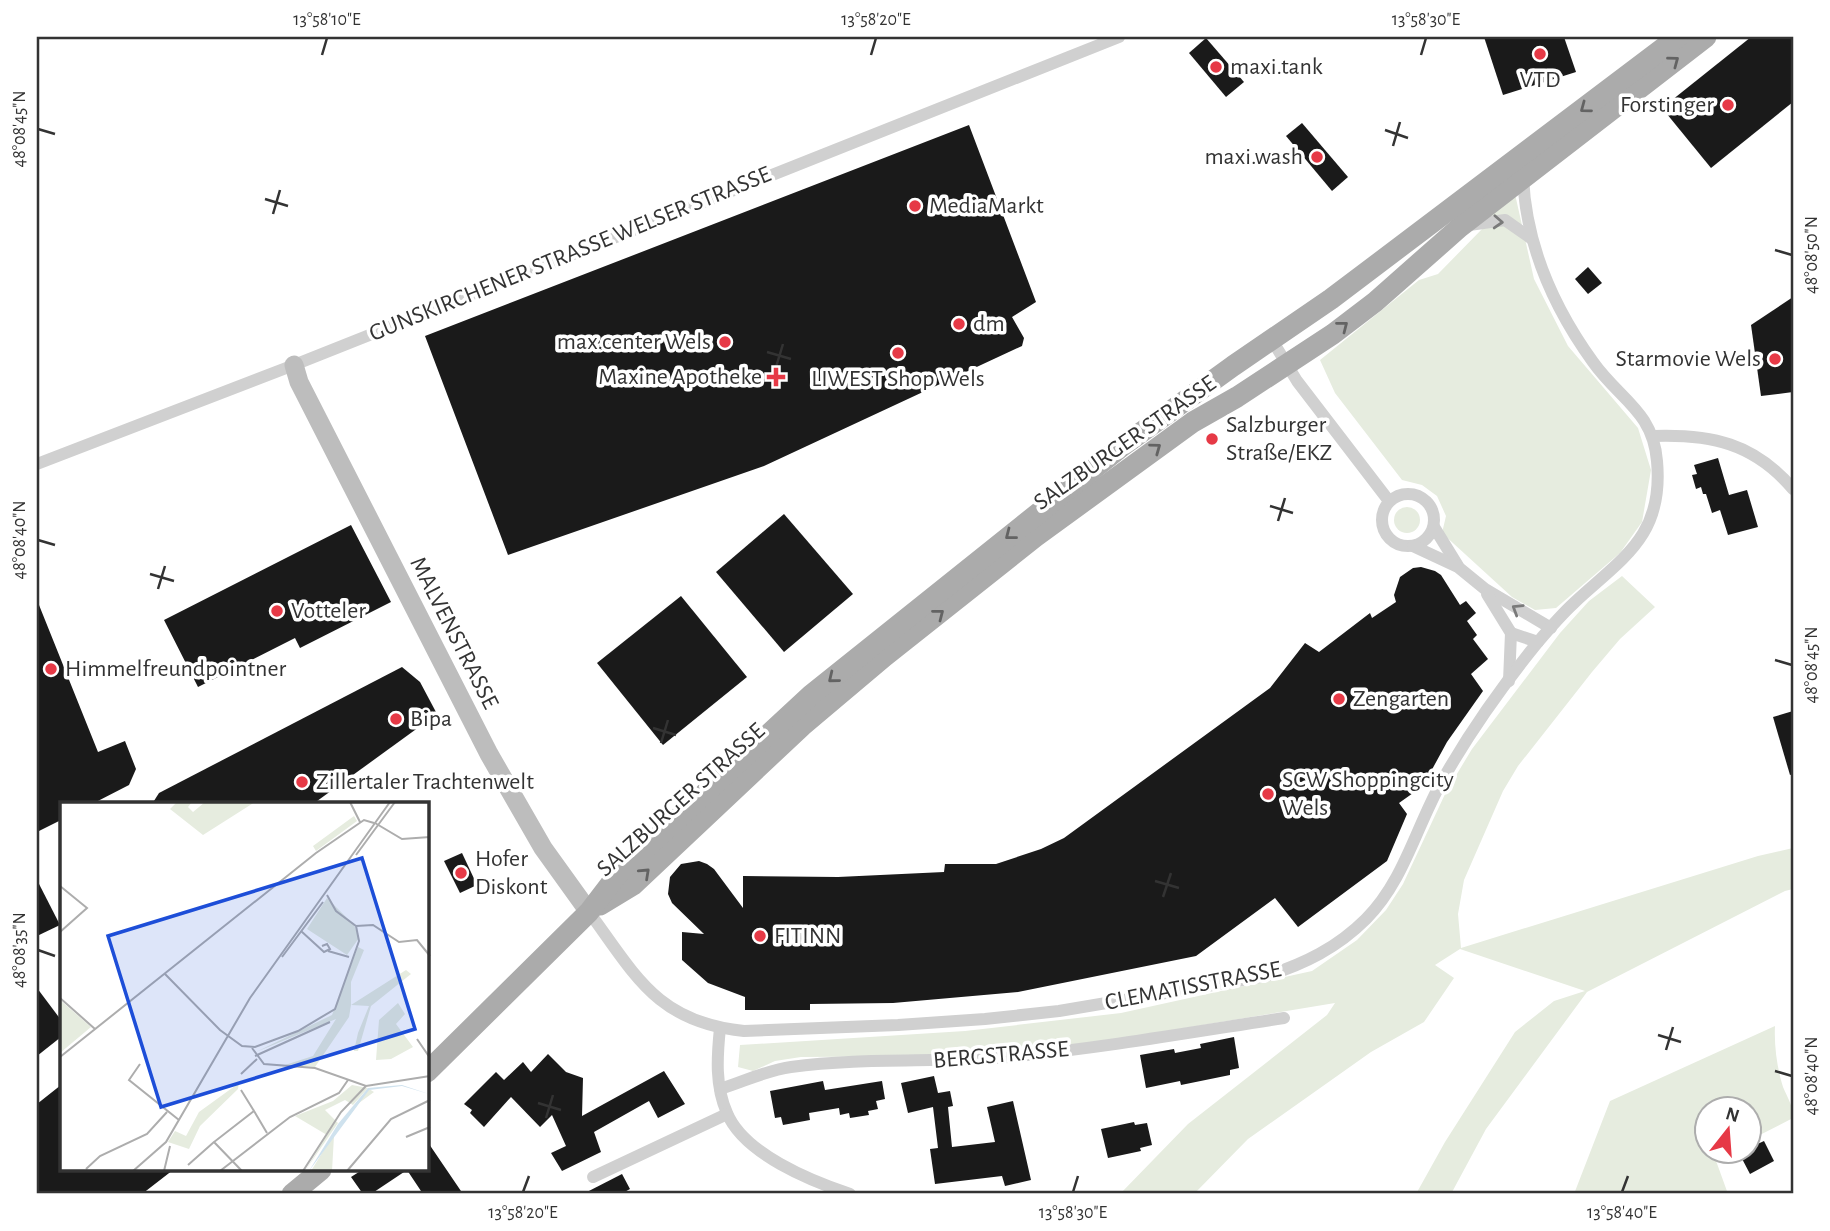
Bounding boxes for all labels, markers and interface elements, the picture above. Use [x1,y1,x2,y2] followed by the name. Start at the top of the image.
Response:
[293,11,361,29] text: 13°58'10"E
[841,11,911,29] text: 13°58'20"E
[1392,11,1461,29] text: 13°58'30"E
[1532,46,1548,62] marker: VTD
[1230,55,1323,79] place label: maxi.tank
[1666,57,1679,69] one-way arrow
[1208,59,1224,75] marker: maxi.tank
[1520,68,1560,92] place label: VTD
[11,90,29,168] text: 48°08'45"N
[1620,93,1714,117] place label: Forstinger
[1720,97,1736,113] marker: Forstinger
[1580,99,1592,112] one-way arrow
[1204,145,1303,169] place label: maxi.wash
[1309,149,1325,165] marker: maxi.wash
[366,162,775,346] street label: GUNSKIRCHENER STRASSE WELSER STRASSE
[929,194,1044,218] place label: MediaMarkt
[907,198,923,214] marker: MediaMarkt
[1493,215,1504,230] one-way arrow
[1803,216,1821,294] text: 48°08'50"N
[973,312,1005,336] place label: dm
[951,316,967,332] marker: dm
[1335,322,1348,335] one-way arrow
[557,330,711,354] place label: max.center Wels
[717,334,733,350] marker: max.center Wels
[890,345,906,361] marker: LIWEST Shop Wels
[1616,347,1761,371] place label: Starmovie Wels
[1767,351,1783,367] marker: Starmovie Wels
[598,365,762,389] place label: Maxine Apotheke
[811,367,985,391] place label: LIWEST Shop Wels
[768,369,784,385] marker: Maxine Apotheke
[1030,371,1221,515] street label: SALZBURGER STRASSE
[1226,413,1332,465] place label: Salzburger Straße/EKZ
[1204,431,1220,447] marker: Salzburger Straße/EKZ
[1148,444,1161,457] one-way arrow
[11,501,29,579] text: 48°08'40"N
[1006,527,1018,540] one-way arrow
[405,553,503,713] street label: MALVENSTRASSE
[291,599,366,623] place label: Votteler
[269,603,285,619] marker: Votteler
[1512,605,1525,618] one-way arrow
[930,610,943,622] one-way arrow
[1803,626,1821,704] text: 48°08'45"N
[65,657,287,681] place label: Himmelfreundpointner
[43,661,59,677] marker: Himmelfreundpointner
[828,669,840,682] one-way arrow
[1353,687,1449,711] place label: Zengarten
[1331,691,1347,707] marker: Zengarten
[410,707,452,731] place label: Bipa
[388,711,404,727] marker: Bipa
[593,718,770,881] street label: SALZBURGER STRASSE
[1282,768,1454,820] place label: SCW Shoppingcity Wels
[316,770,534,794] place label: Zillertaler Trachtenwelt
[294,774,310,790] marker: Zillertaler Trachtenwelt
[1260,786,1276,802] marker: SCW Shoppingcity Wels
[60,802,429,1172] inset map
[475,847,548,899] place label: Hofer Diskont
[453,865,469,881] marker: Hofer Diskont
[637,869,650,882] one-way arrow
[11,912,29,988] text: 48°08'35"N
[774,924,842,948] place label: FITINN
[752,928,768,944] marker: FITINN
[1103,957,1284,1015] street label: CLEMATISSTRASSE
[932,1037,1070,1073] street label: BERGSTRASSE
[1803,1037,1821,1115] text: 48°08'40"N
[1694,1094,1764,1164] north arrow
[1723,1104,1742,1126] text: N
[488,1204,558,1222] text: 13°58'20"E
[1039,1204,1108,1222] text: 13°58'30"E
[1587,1204,1657,1222] text: 13°58'40"E

